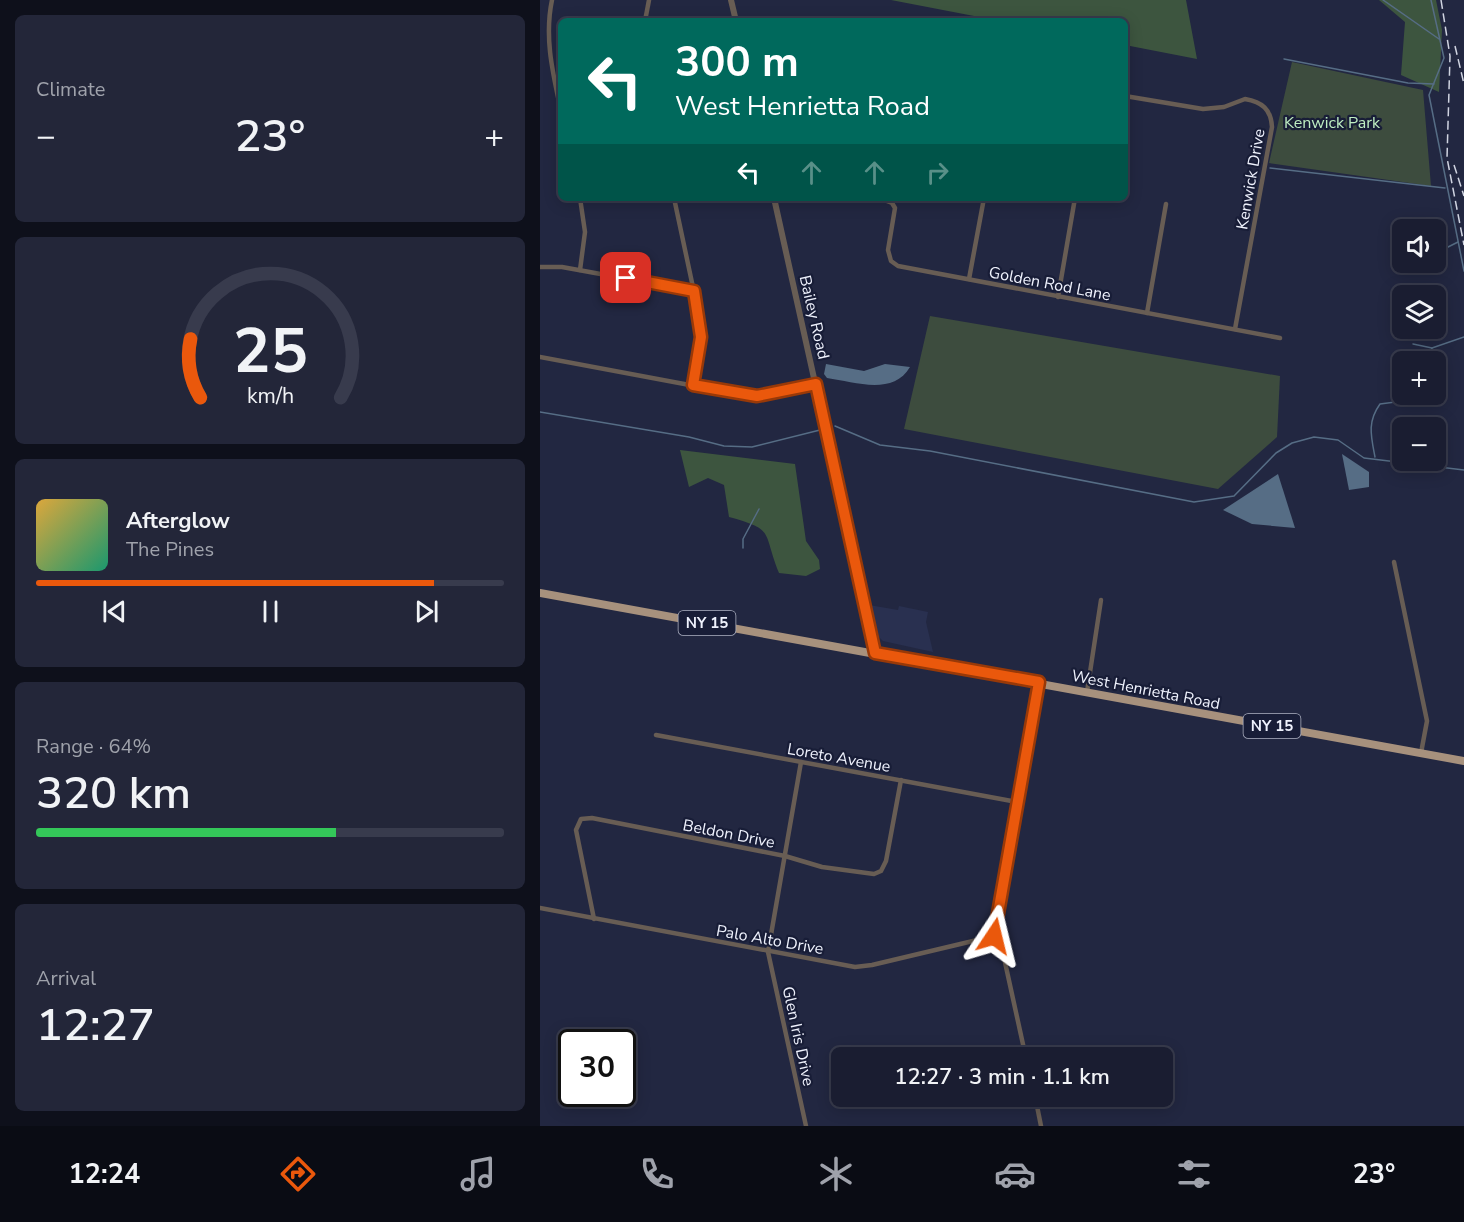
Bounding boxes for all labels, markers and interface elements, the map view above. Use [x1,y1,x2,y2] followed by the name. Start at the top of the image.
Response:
[675,34,799,91] text: 300 m
[576,42,654,120] icon: left
[36,76,105,103] text: Climate
[675,88,930,125] text: West Henrietta Road
[235,106,305,167] text: 23°
[1284,112,1381,134] park label: Kenwick Park
[36,114,56,159] text: −
[484,114,504,159] text: +
[1231,127,1271,231] street label: Kenwick Drive
[732,156,765,189] icon: left
[795,156,828,189] icon: ahead
[858,156,891,189] icon: ahead
[921,156,954,189] icon: right
[1392,219,1446,471] map controls
[1392,219,1446,273] button: sound
[600,252,651,303] pin
[609,261,642,294] icon: arrive
[987,261,1113,307] street label: Golden Rod Lane
[794,273,834,361] street label: Bailey Road
[1392,285,1446,339] button: layers
[233,309,307,394] text: 25
[1392,351,1446,405] button: +
[246,381,294,411] text: km/h
[1392,417,1446,471] button: −
[126,506,230,536] text: Afterglow
[126,536,214,563] text: The Pines
[98,595,131,628] icon: previous
[254,595,287,628] icon: pause
[410,595,443,628] icon: next
[678,611,735,635] road number: NY 15
[1070,665,1222,715] street label: West Henrietta Road
[1244,714,1300,738] road number: NY 15
[36,733,151,760] text: Range · 64%
[785,738,892,778] street label: Loreto Avenue
[36,763,191,824] text: 320 km
[681,814,777,854] street label: Beldon Drive
[962,904,1026,968] position arrow
[714,920,825,960] street label: Palo Alto Drive
[36,965,96,992] text: Arrival
[777,984,819,1088] street label: Glen Iris Drive
[36,995,155,1056] text: 12:27
[558,1029,636,1107] speed limit sign: 30
[894,1062,1110,1092] text: 12:27 · 3 min · 1.1 km
[277,1153,319,1195] icon: directions
[457,1153,499,1195] icon: music
[636,1153,678,1195] icon: phone
[815,1153,857,1195] icon: climate
[994,1153,1036,1195] icon: car
[1173,1153,1215,1195] icon: filters
[69,1156,140,1193] text: 12:24
[1353,1156,1395,1193] text: 23°

